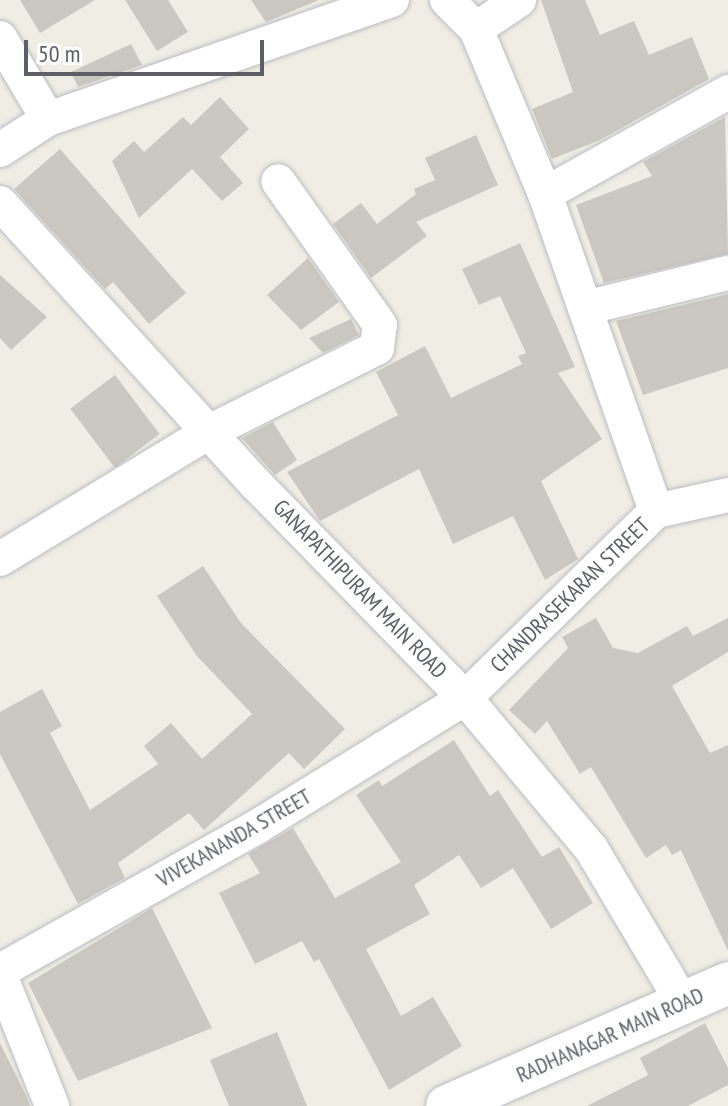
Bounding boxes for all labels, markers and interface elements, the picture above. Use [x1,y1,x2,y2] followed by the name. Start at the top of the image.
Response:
[28,24,268,74] scale bar
[38,38,80,69] text: 50 m
[268,494,452,684] street label: GANAPATHIPURAM MAIN ROAD
[485,512,655,678] street label: CHANDRASEKARAN STREET
[152,783,316,893] street label: VIVEKANANDA STREET
[512,982,708,1088] street label: RADHANAGAR MAIN ROAD

